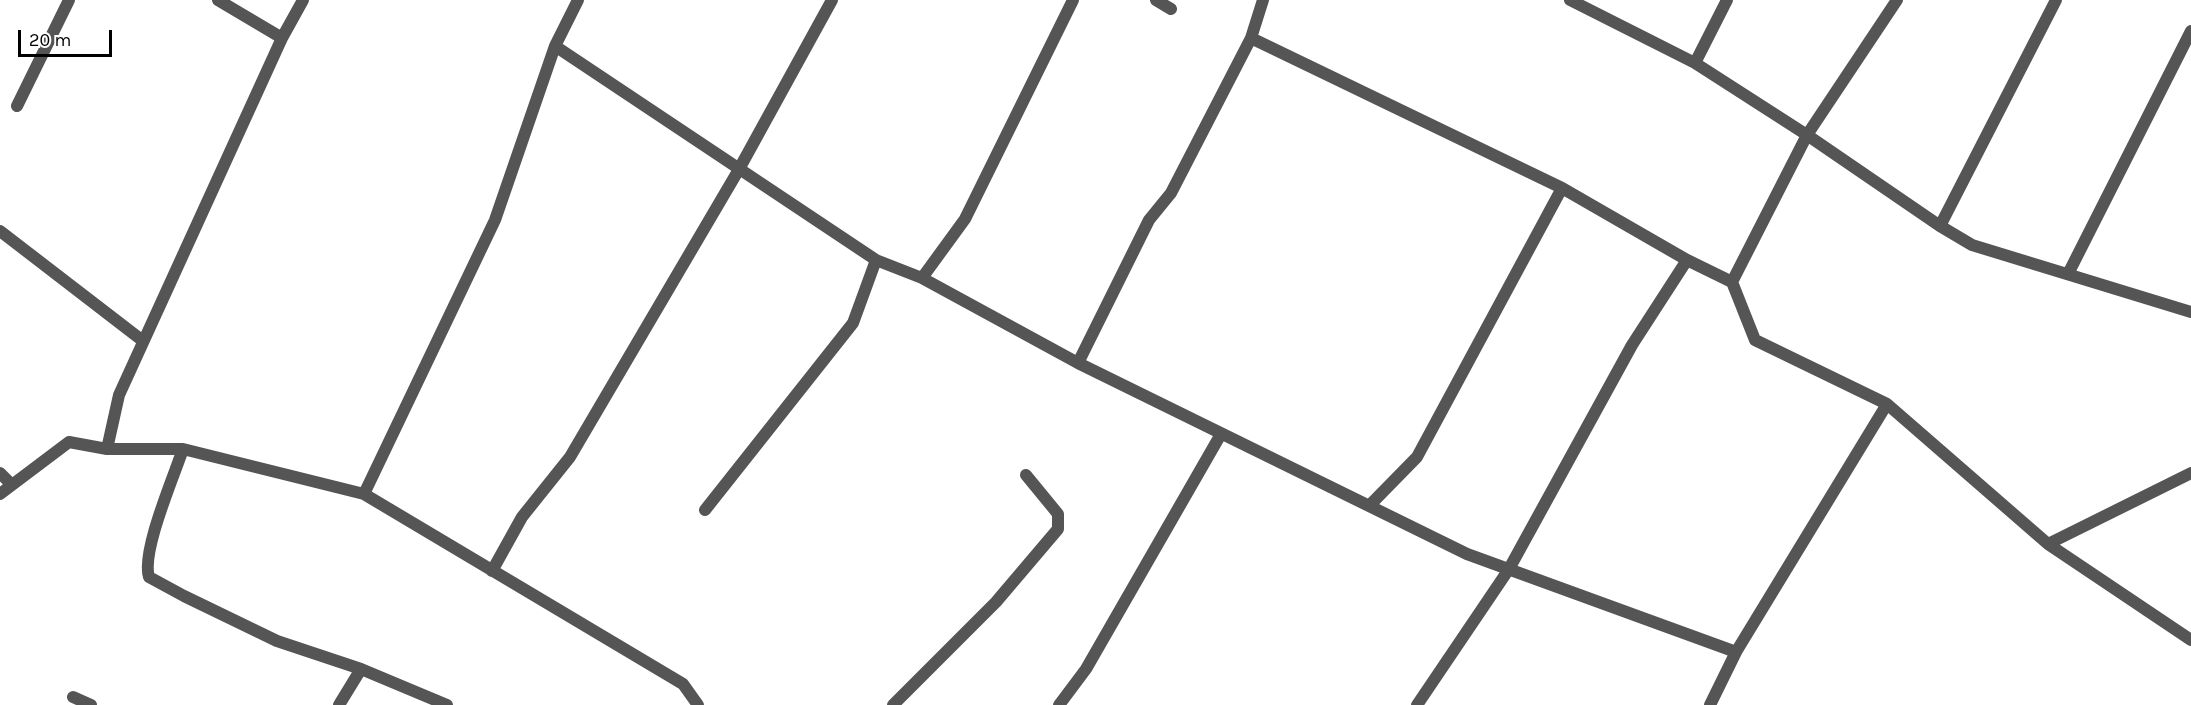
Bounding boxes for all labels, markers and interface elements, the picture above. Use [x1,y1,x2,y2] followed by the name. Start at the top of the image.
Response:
[21,18,116,56] scale bar
[29,29,71,51] text: 20 m

